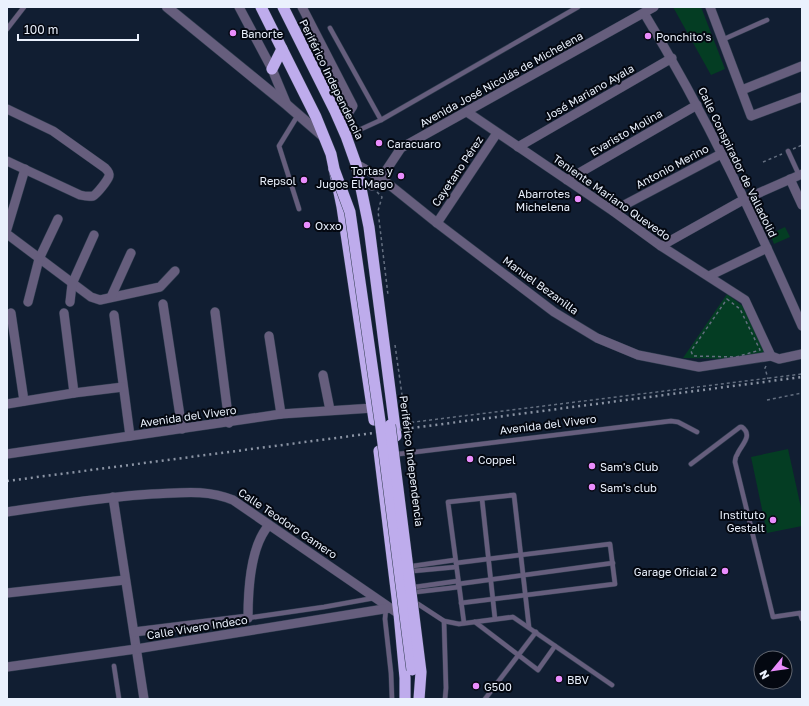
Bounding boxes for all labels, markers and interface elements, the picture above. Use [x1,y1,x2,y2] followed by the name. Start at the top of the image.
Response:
[18,16,138,42] scale bar
[297,17,367,141] street label: Periférico Independencia
[24,22,58,37] text: 100 m
[241,27,283,40] place label: Banorte
[228,28,238,38] marker: Banorte
[417,29,585,129] street label: Avenida José Nicolás de Michelena
[656,30,711,43] place label: Ponchito's
[643,31,653,41] marker: Ponchito's
[542,61,636,123] street label: José Mariano Ayala
[696,85,780,239] street label: Calle Conspirador de Valladolid
[588,106,664,158] street label: Evaristo Molina
[429,133,486,209] street label: Cayetano Pérez
[387,137,441,150] place label: Caracuaro
[374,138,384,148] marker: Caracuaro
[633,141,711,191] street label: Antonio Merino
[551,151,674,243] street label: Teniente Mariano Quevedo
[316,164,393,190] place label: Tortas y Jugos El Mago
[396,171,406,181] marker: Tortas y Jugos El Mago
[260,174,296,187] place label: Repsol
[299,175,309,185] marker: Repsol
[516,187,570,213] place label: Abarrotes Michelena
[573,194,583,204] marker: Abarrotes Michelena
[315,219,342,232] place label: Oxxo
[302,220,312,230] marker: Oxxo
[501,253,581,317] street label: Manuel Bezanilla
[398,395,426,527] street label: Periférico Independencia
[139,403,237,429] street label: Avenida del Vivero
[499,412,597,436] street label: Avenida del Vivero
[478,453,516,466] place label: Coppel
[465,454,475,464] marker: Coppel
[600,460,659,473] place label: Sam's Club
[587,461,597,471] marker: Sam's Club
[600,481,657,494] place label: Sam's club
[587,482,597,492] marker: Sam's club
[236,485,340,561] street label: Calle Teodoro Gamero
[720,508,765,534] place label: Instituto Gestalt
[768,515,778,525] marker: Instituto Gestalt
[634,565,717,578] place label: Garage Oficial 2
[720,566,730,576] marker: Garage Oficial 2
[146,613,249,641] street label: Calle Vivero Indeco
[753,650,793,690] north arrow
[756,668,772,682] text: N
[567,673,590,686] place label: BBV
[554,674,564,684] marker: BBV
[484,680,512,693] place label: G500
[471,681,481,691] marker: G500

